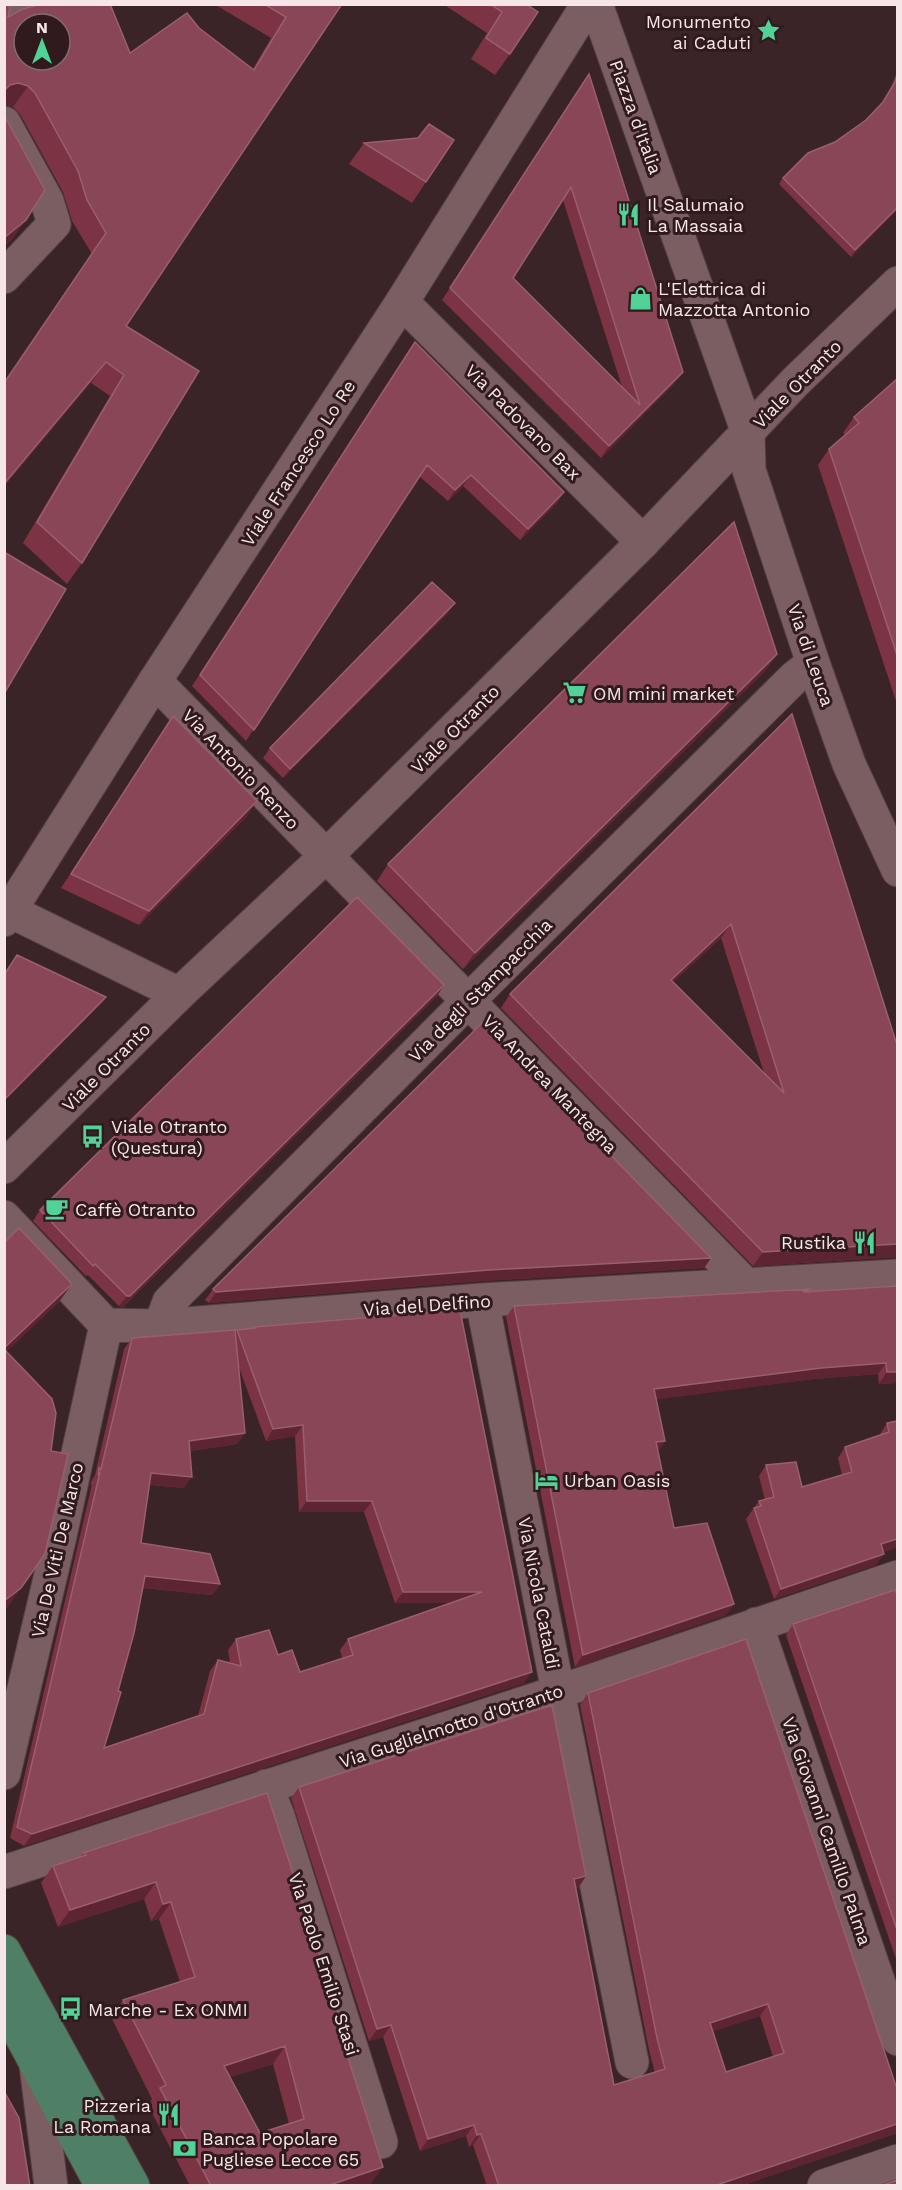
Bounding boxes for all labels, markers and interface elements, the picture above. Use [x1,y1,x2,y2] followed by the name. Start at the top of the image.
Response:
[646,11,751,53] place label: Monumento ai Caduti
[12,12,72,72] north arrow
[36,18,48,37] text: N
[756,18,782,44] place icon: Monumento ai Caduti
[606,57,666,177] street label: Piazza d'Italia
[647,194,744,236] place label: Il Salumaio La Massaia
[616,201,642,227] restaurant icon: Il Salumaio La Massaia
[658,278,810,320] place label: L'Elettrica di Mazzotta Antonio
[627,285,653,311] shop icon: L'Elettrica di Mazzotta Antonio
[748,335,846,433] street label: Viale Otranto
[461,360,585,484] street label: Via Padovano Bax
[236,376,360,550] street label: Viale Francesco Lo Re
[784,601,838,709] street label: Via di Leuca
[406,680,504,778] street label: Viale Otranto
[562,680,588,706] supermarket icon: OM mini market
[593,683,735,704] place label: OM mini market
[178,704,304,834] street label: Via Antonio Renzo
[404,914,556,1066] street label: Via degli Stampacchia
[478,1010,622,1158] street label: Via Andrea Mantegna
[57,1018,155,1116] street label: Viale Otranto
[111,1116,227,1158] place label: Viale Otranto (Questura)
[80,1123,106,1149] bus stop icon: Viale Otranto (Questura)
[44,1196,70,1222] cafe icon: Caffè Otranto
[75,1199,196,1220] place label: Caffè Otranto
[851,1229,877,1255] restaurant icon: Rustika
[781,1232,846,1253] place label: Rustika
[363,1290,491,1320] street label: Via del Delfino
[27,1460,87,1640] street label: Via De Viti De Marco
[533,1467,559,1493] hotel icon: Urban Oasis
[564,1470,670,1491] place label: Urban Oasis
[514,1515,564,1671] street label: Via Nicola Cataldi
[336,1680,566,1772] street label: Via Guglielmotto d'Otranto
[778,1714,876,1948] street label: Via Giovanni Camillo Palma
[285,1870,363,2058] street label: Via Paolo Emilio Stasi
[57,1996,83,2022] bus stop icon: Marche - Ex ONMI
[88,1999,248,2020] place label: Marche - Ex ONMI
[53,2095,151,2137] place label: Pizzeria La Romana
[156,2102,182,2128] restaurant icon: Pizzeria La Romana
[202,2128,359,2170] place label: Banca Popolare Pugliese Lecce 65
[171,2135,197,2161] bank icon: Banca Popolare Pugliese Lecce 65

